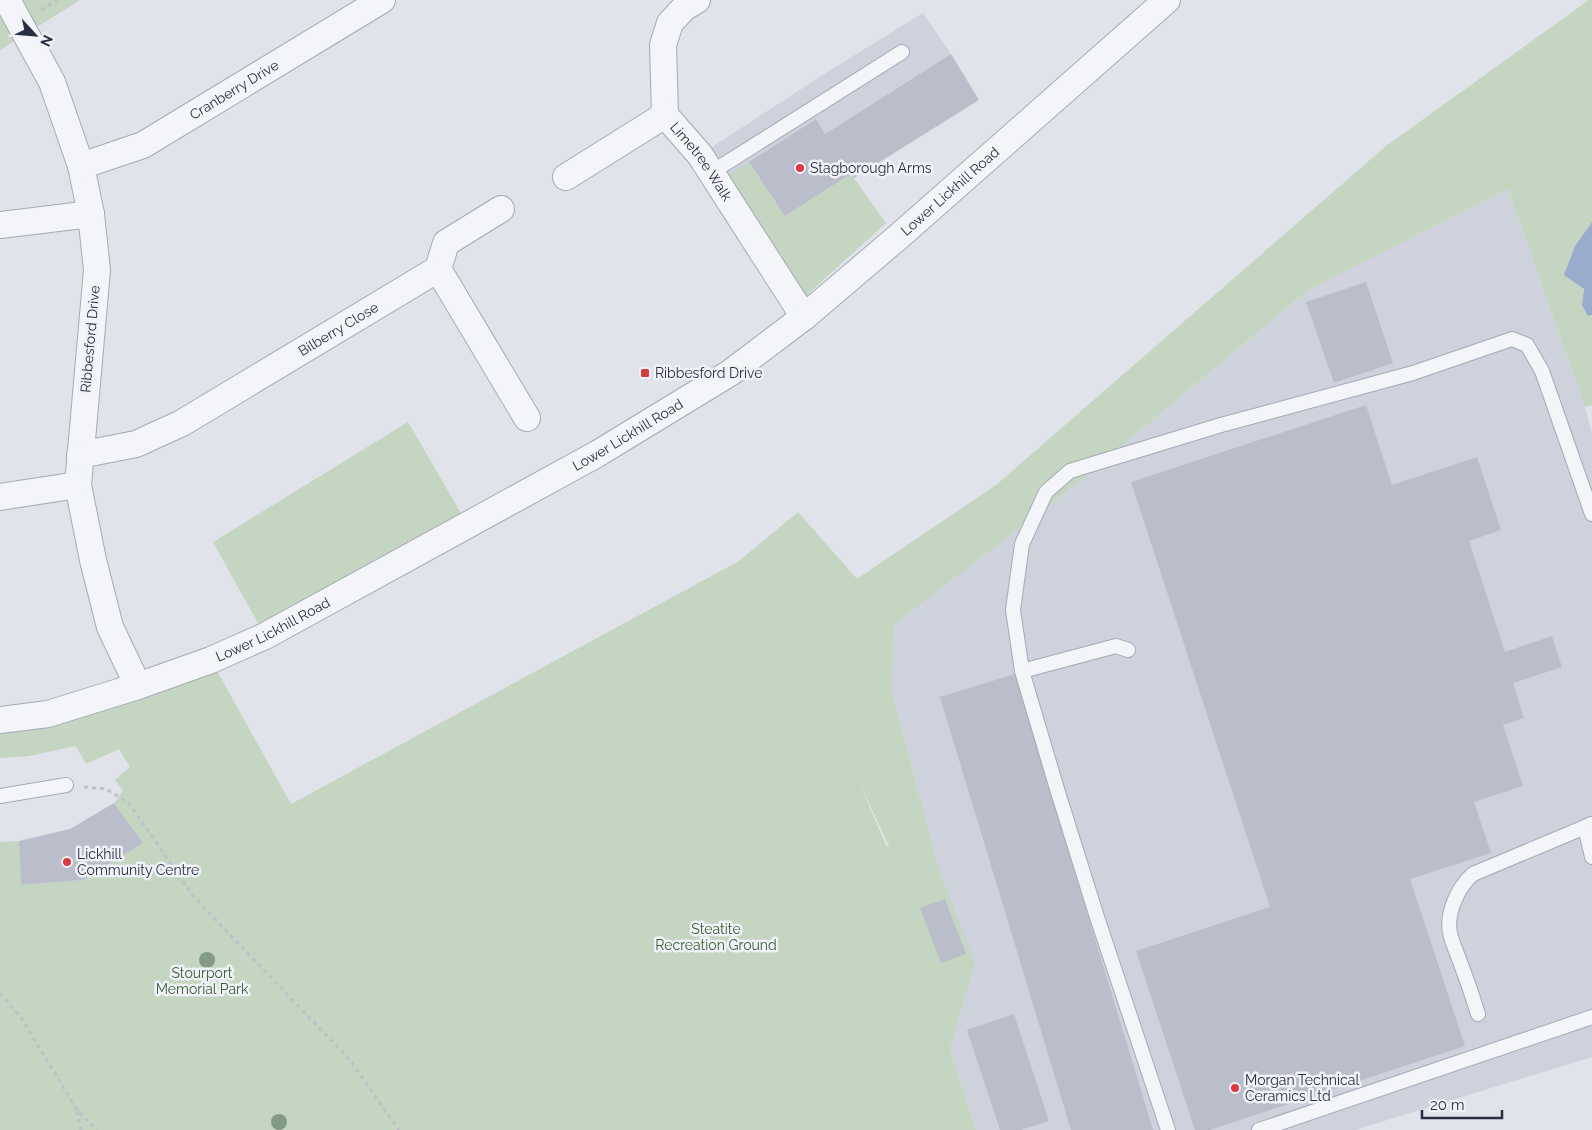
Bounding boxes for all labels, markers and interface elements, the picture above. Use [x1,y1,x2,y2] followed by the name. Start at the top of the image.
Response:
[10,10,60,60] north arrow
[37,32,56,49] text: N
[187,57,282,123] street label: Cranberry Drive
[667,119,736,204] street label: Limetree Walk
[898,144,1002,239] street label: Lower Lickhill Road
[810,160,932,176] place label: Stagborough Arms
[794,162,806,174] marker: Stagborough Arms
[77,285,103,393] street label: Ribbesford Drive
[295,299,381,359] street label: Bilberry Close
[655,365,763,381] place label: Ribbesford Drive
[639,367,651,379] marker: Ribbesford Drive
[570,396,686,474] street label: Lower Lickhill Road
[213,594,332,665] street label: Lower Lickhill Road
[77,846,199,878] place label: Lickhill Community Centre
[61,856,73,868] marker: Lickhill Community Centre
[655,921,777,953] park label: Steatite Recreation Ground
[156,965,249,997] park label: Stourport Memorial Park
[1245,1072,1359,1104] place label: Morgan Technical Ceramics Ltd
[1229,1082,1241,1094] marker: Morgan Technical Ceramics Ltd
[1422,1088,1502,1120] scale bar
[1430,1096,1465,1114] text: 20 m

